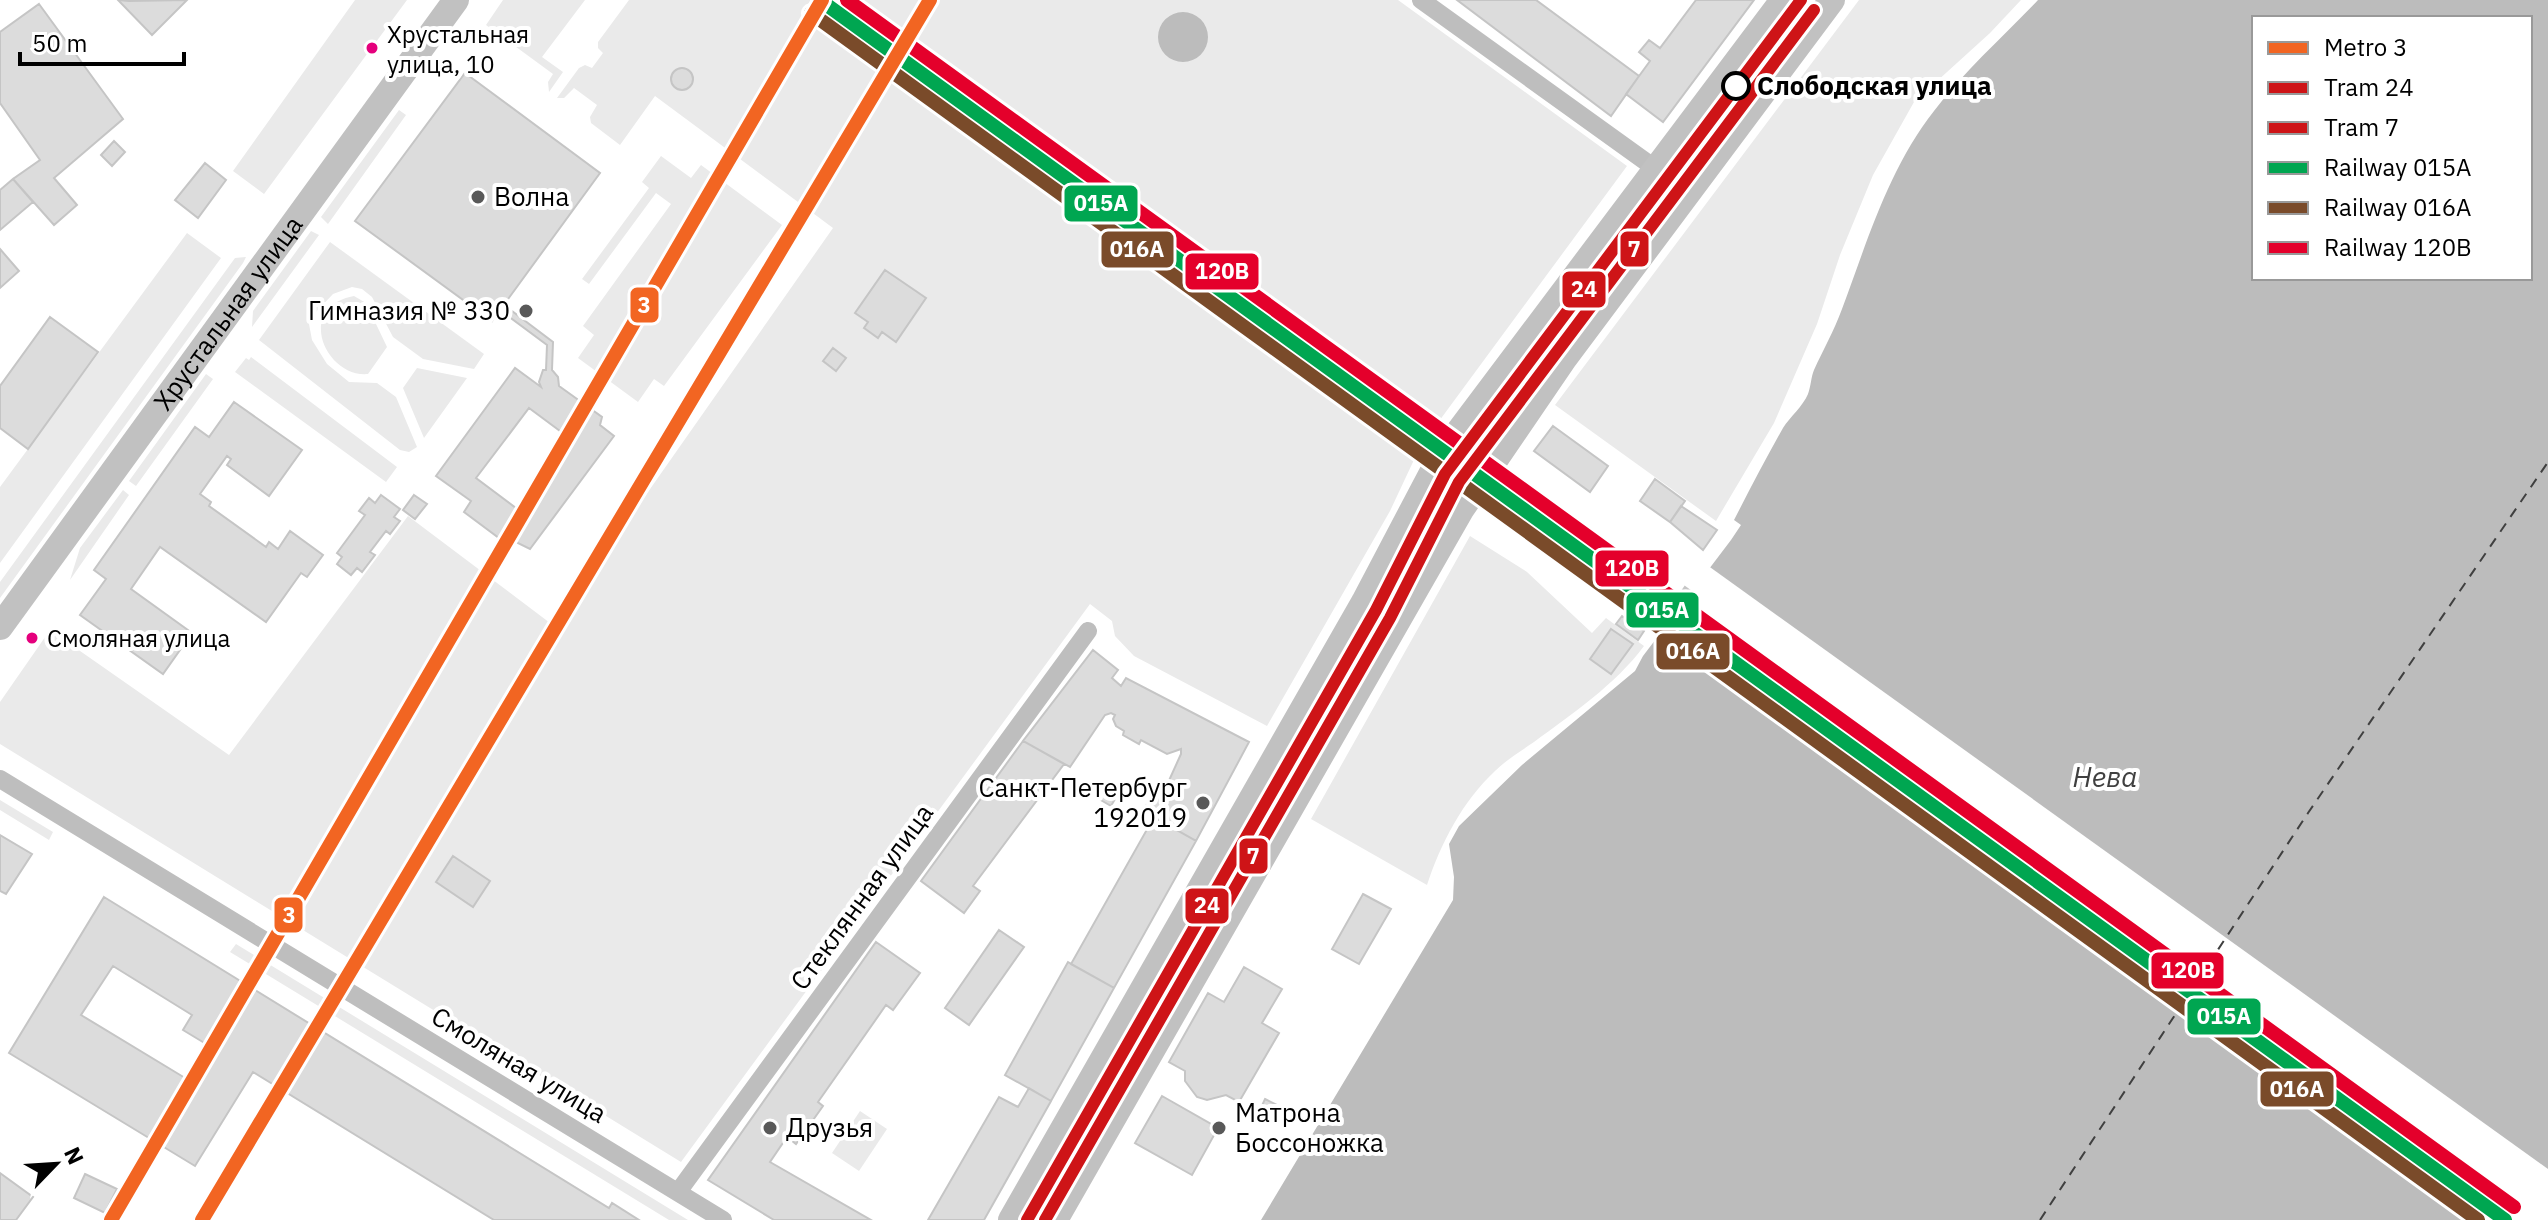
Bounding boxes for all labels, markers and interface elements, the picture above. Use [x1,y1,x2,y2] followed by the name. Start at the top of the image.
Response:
[20,16,184,66] scale bar
[2252,16,2532,280] legend
[387,18,529,80] place label: Хрустальная улица, 10
[32,27,87,59] text: 50 m
[2324,31,2407,63] text: Metro 3
[364,40,380,56] marker: Хрустальная улица, 10
[1757,68,1992,102] place label: Слободская улица
[2324,71,2414,103] text: Tram 24
[1722,72,1750,100] marker: Слободская улица
[2324,111,2399,143] text: Tram 7
[2324,151,2471,183] text: Railway 015А
[494,179,569,213] place label: Волна
[1063,184,1139,223] line badge: 015А
[469,188,487,206] marker: Волна
[1074,188,1128,217] text: 015А
[2324,191,2471,223] text: Railway 016А
[145,209,310,417] street label: Хрустальная улица
[1100,230,1175,269] line badge: 016А
[1619,230,1650,268] line badge: 7
[2324,231,2472,263] text: Railway 120В
[1110,234,1164,263] text: 016А
[1627,234,1641,263] text: 7
[1184,252,1260,291] line badge: 120В
[1195,256,1249,285] text: 120В
[1561,270,1607,309] line badge: 24
[1571,274,1597,303] text: 24
[629,286,660,324] line badge: 3
[637,290,651,319] text: 3
[308,293,510,327] place label: Гимназия № 330
[517,302,535,320] marker: Гимназия № 330
[1594,549,1670,588] line badge: 120В
[1605,553,1659,582] text: 120В
[1625,591,1700,629] line badge: 015А
[1635,595,1689,624] text: 015А
[47,622,230,654] place label: Смоляная улица
[24,630,40,646] marker: Смоляная улица
[1655,632,1731,671] line badge: 016А
[1666,636,1720,665] text: 016А
[2073,758,2137,795] water label: Нева
[978,770,1187,834] place label: Санкт-Петербург 192019
[1194,794,1212,812] marker: Санкт-Петербург 192019
[782,797,940,996] street label: Стеклянная улица
[1238,837,1269,875] line badge: 7
[1246,841,1260,870] text: 7
[1184,887,1230,925] line badge: 24
[1194,890,1220,919] text: 24
[273,896,304,934] line badge: 3
[282,900,296,929] text: 3
[2150,951,2225,990] line badge: 120В
[2161,955,2215,984] text: 120В
[2186,997,2262,1036] line badge: 015А
[426,998,613,1130] street label: Смоляная улица
[2197,1001,2251,1030] text: 015А
[2259,1070,2335,1108] line badge: 016А
[2270,1074,2324,1103] text: 016А
[1235,1095,1384,1159] place label: Матрона Боссоножка
[786,1110,873,1144] place label: Друзья
[761,1119,779,1137] marker: Друзья
[1210,1119,1228,1137] marker: Матрона Боссоножка
[16,1124,96,1204] north arrow
[58,1142,91,1169] text: N

